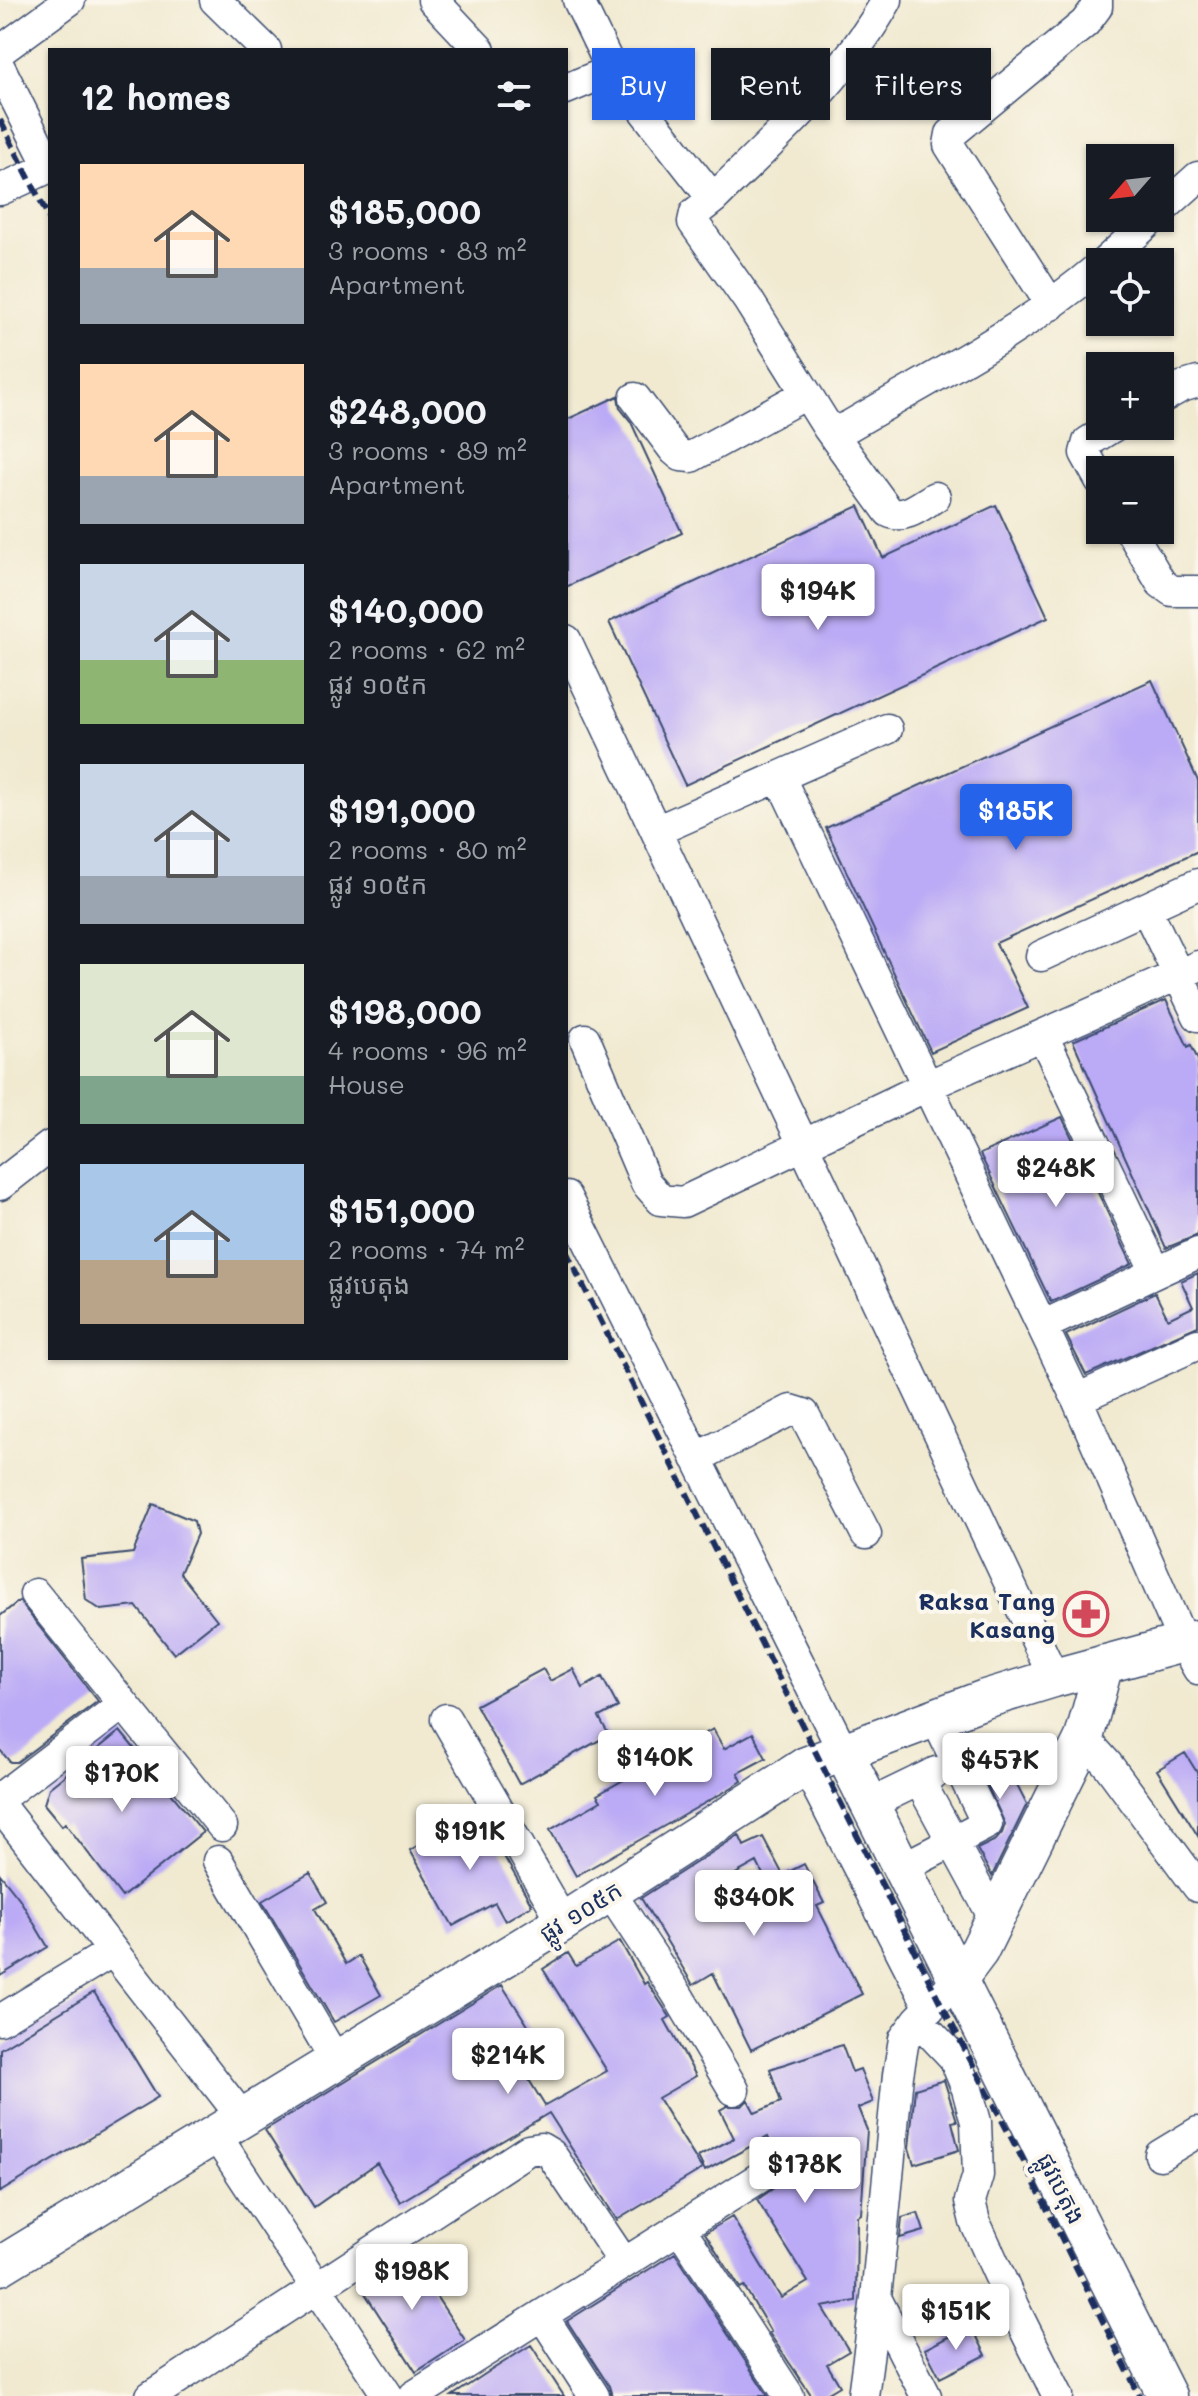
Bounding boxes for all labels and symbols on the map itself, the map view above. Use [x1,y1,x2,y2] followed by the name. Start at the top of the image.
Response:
[1086,144,1174,232] north arrow
[762,564,874,632] pin: $194K
[960,784,1072,852] pin: $185K
[1000,1141,1112,1209] pin: $248K
[918,1585,1055,1644] place label: Raksa Tang Kasang
[1062,1590,1110,1638] pharmacy icon: Raksa Tang Kasang
[599,1730,711,1798] pin: $140K
[944,1733,1056,1801] pin: $457K
[66,1746,178,1814] pin: $170K
[414,1804,526,1872] pin: $191K
[698,1870,810,1938] pin: $340K
[533,1874,631,1955] street label: ផ្លូវ ១០៥ក
[452,2028,564,2096] pin: $214K
[749,2137,861,2205] pin: $178K
[1024,2147,1093,2232] street label: ផ្លូវបេតុង
[356,2244,468,2312] pin: $198K
[900,2284,1012,2352] pin: $151K

